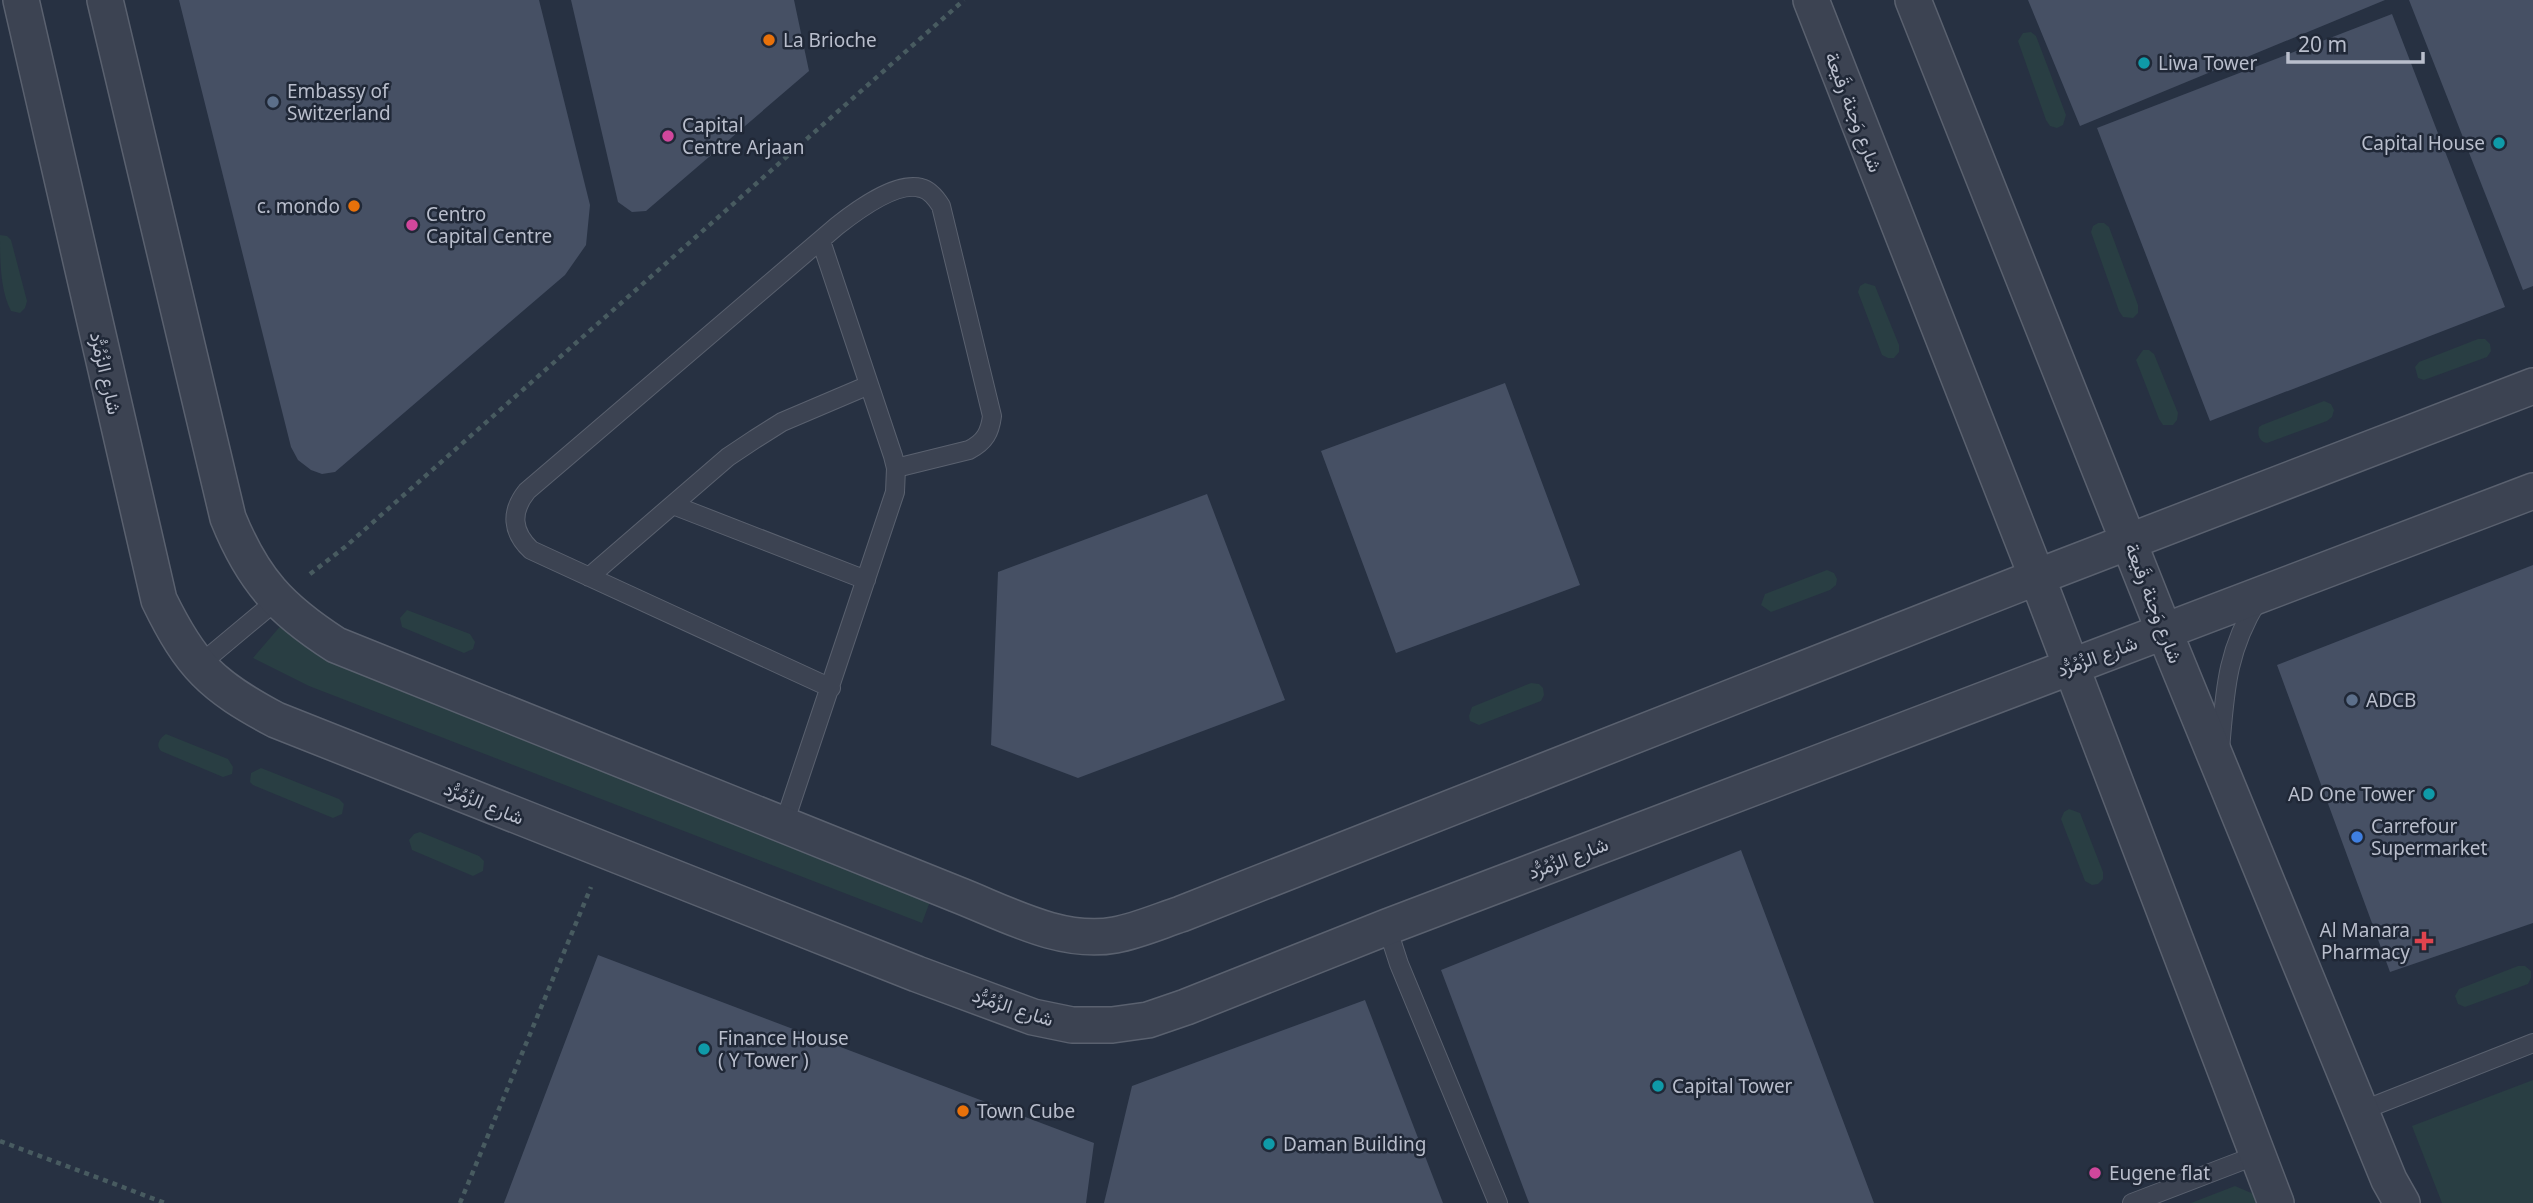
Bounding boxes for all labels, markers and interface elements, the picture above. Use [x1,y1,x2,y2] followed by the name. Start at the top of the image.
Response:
[2288,21,2423,65] scale bar
[783,27,877,53] place label: La Brioche
[2298,30,2347,58] text: 20 m
[761,32,777,48] marker: La Brioche
[1819,48,1889,176] street label: شارع وَجنة رقَيعة
[2158,50,2257,76] place label: Liwa Tower
[2136,55,2152,71] marker: Liwa Tower
[287,78,391,126] place label: Embassy of Switzerland
[265,94,281,110] marker: Embassy of Switzerland
[682,112,804,160] place label: Capital Centre Arjaan
[660,128,676,144] marker: Capital Centre Arjaan
[2361,130,2485,156] place label: Capital House
[2491,135,2507,151] marker: Capital House
[257,193,340,219] place label: c. mondo
[346,198,362,214] marker: c. mondo
[426,201,552,249] place label: Centro Capital Centre
[404,217,420,233] marker: Centro Capital Centre
[84,329,128,417] street label: شارع الزُمُرُّد
[2119,539,2189,667] street label: شارع وَجنة رقَيعة
[2053,629,2141,683] street label: شارع الزُمُرُّد
[2366,687,2416,713] place label: ADCB
[2344,692,2360,708] marker: ADCB
[440,775,528,831] street label: شارع الزُمُرُّد
[2288,781,2415,807] place label: AD One Tower
[2421,786,2437,802] marker: AD One Tower
[2371,813,2488,861] place label: Carrefour Supermarket
[2349,829,2365,845] marker: Carrefour Supermarket
[1524,831,1612,885] street label: شارع الزُمُرُّد
[2320,917,2410,965] place label: Al Manara Pharmacy
[2416,933,2432,949] marker: Al Manara Pharmacy
[969,982,1057,1032] street label: شارع الزُمُرُّد
[718,1025,849,1073] place label: Finance House ( Y Tower )
[696,1041,712,1057] marker: Finance House ( Y Tower )
[1672,1073,1793,1099] place label: Capital Tower
[1650,1078,1666,1094] marker: Capital Tower
[977,1098,1075,1124] place label: Town Cube
[955,1103,971,1119] marker: Town Cube
[1283,1131,1427,1157] place label: Daman Building
[1261,1136,1277,1152] marker: Daman Building
[2109,1160,2210,1186] place label: Eugene flat
[2087,1165,2103,1181] marker: Eugene flat

